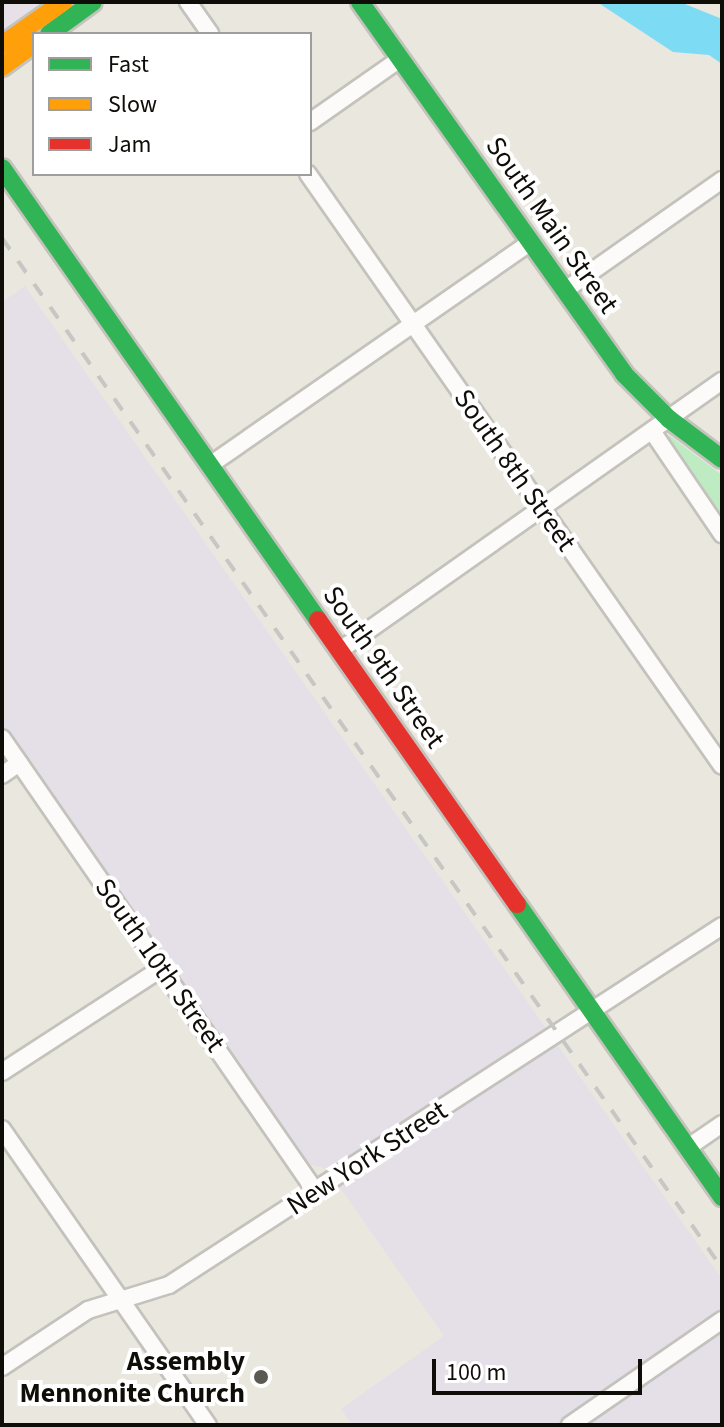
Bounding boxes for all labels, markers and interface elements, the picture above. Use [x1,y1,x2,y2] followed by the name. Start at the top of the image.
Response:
[32,32,312,176] legend
[108,47,149,82] text: Fast
[108,87,157,122] text: Slow
[108,127,152,162] text: Jam
[479,130,625,320] street label: South Main Street
[447,383,583,557] street label: South 8th Street
[316,580,452,754] street label: South 9th Street
[88,872,232,1058] street label: South 10th Street
[280,1094,454,1222] street label: New York Street
[436,1343,646,1393] scale bar
[19,1344,245,1410] place label: Assembly Mennonite Church
[446,1355,506,1390] text: 100 m
[252,1368,270,1386] marker: Assembly Mennonite Church

